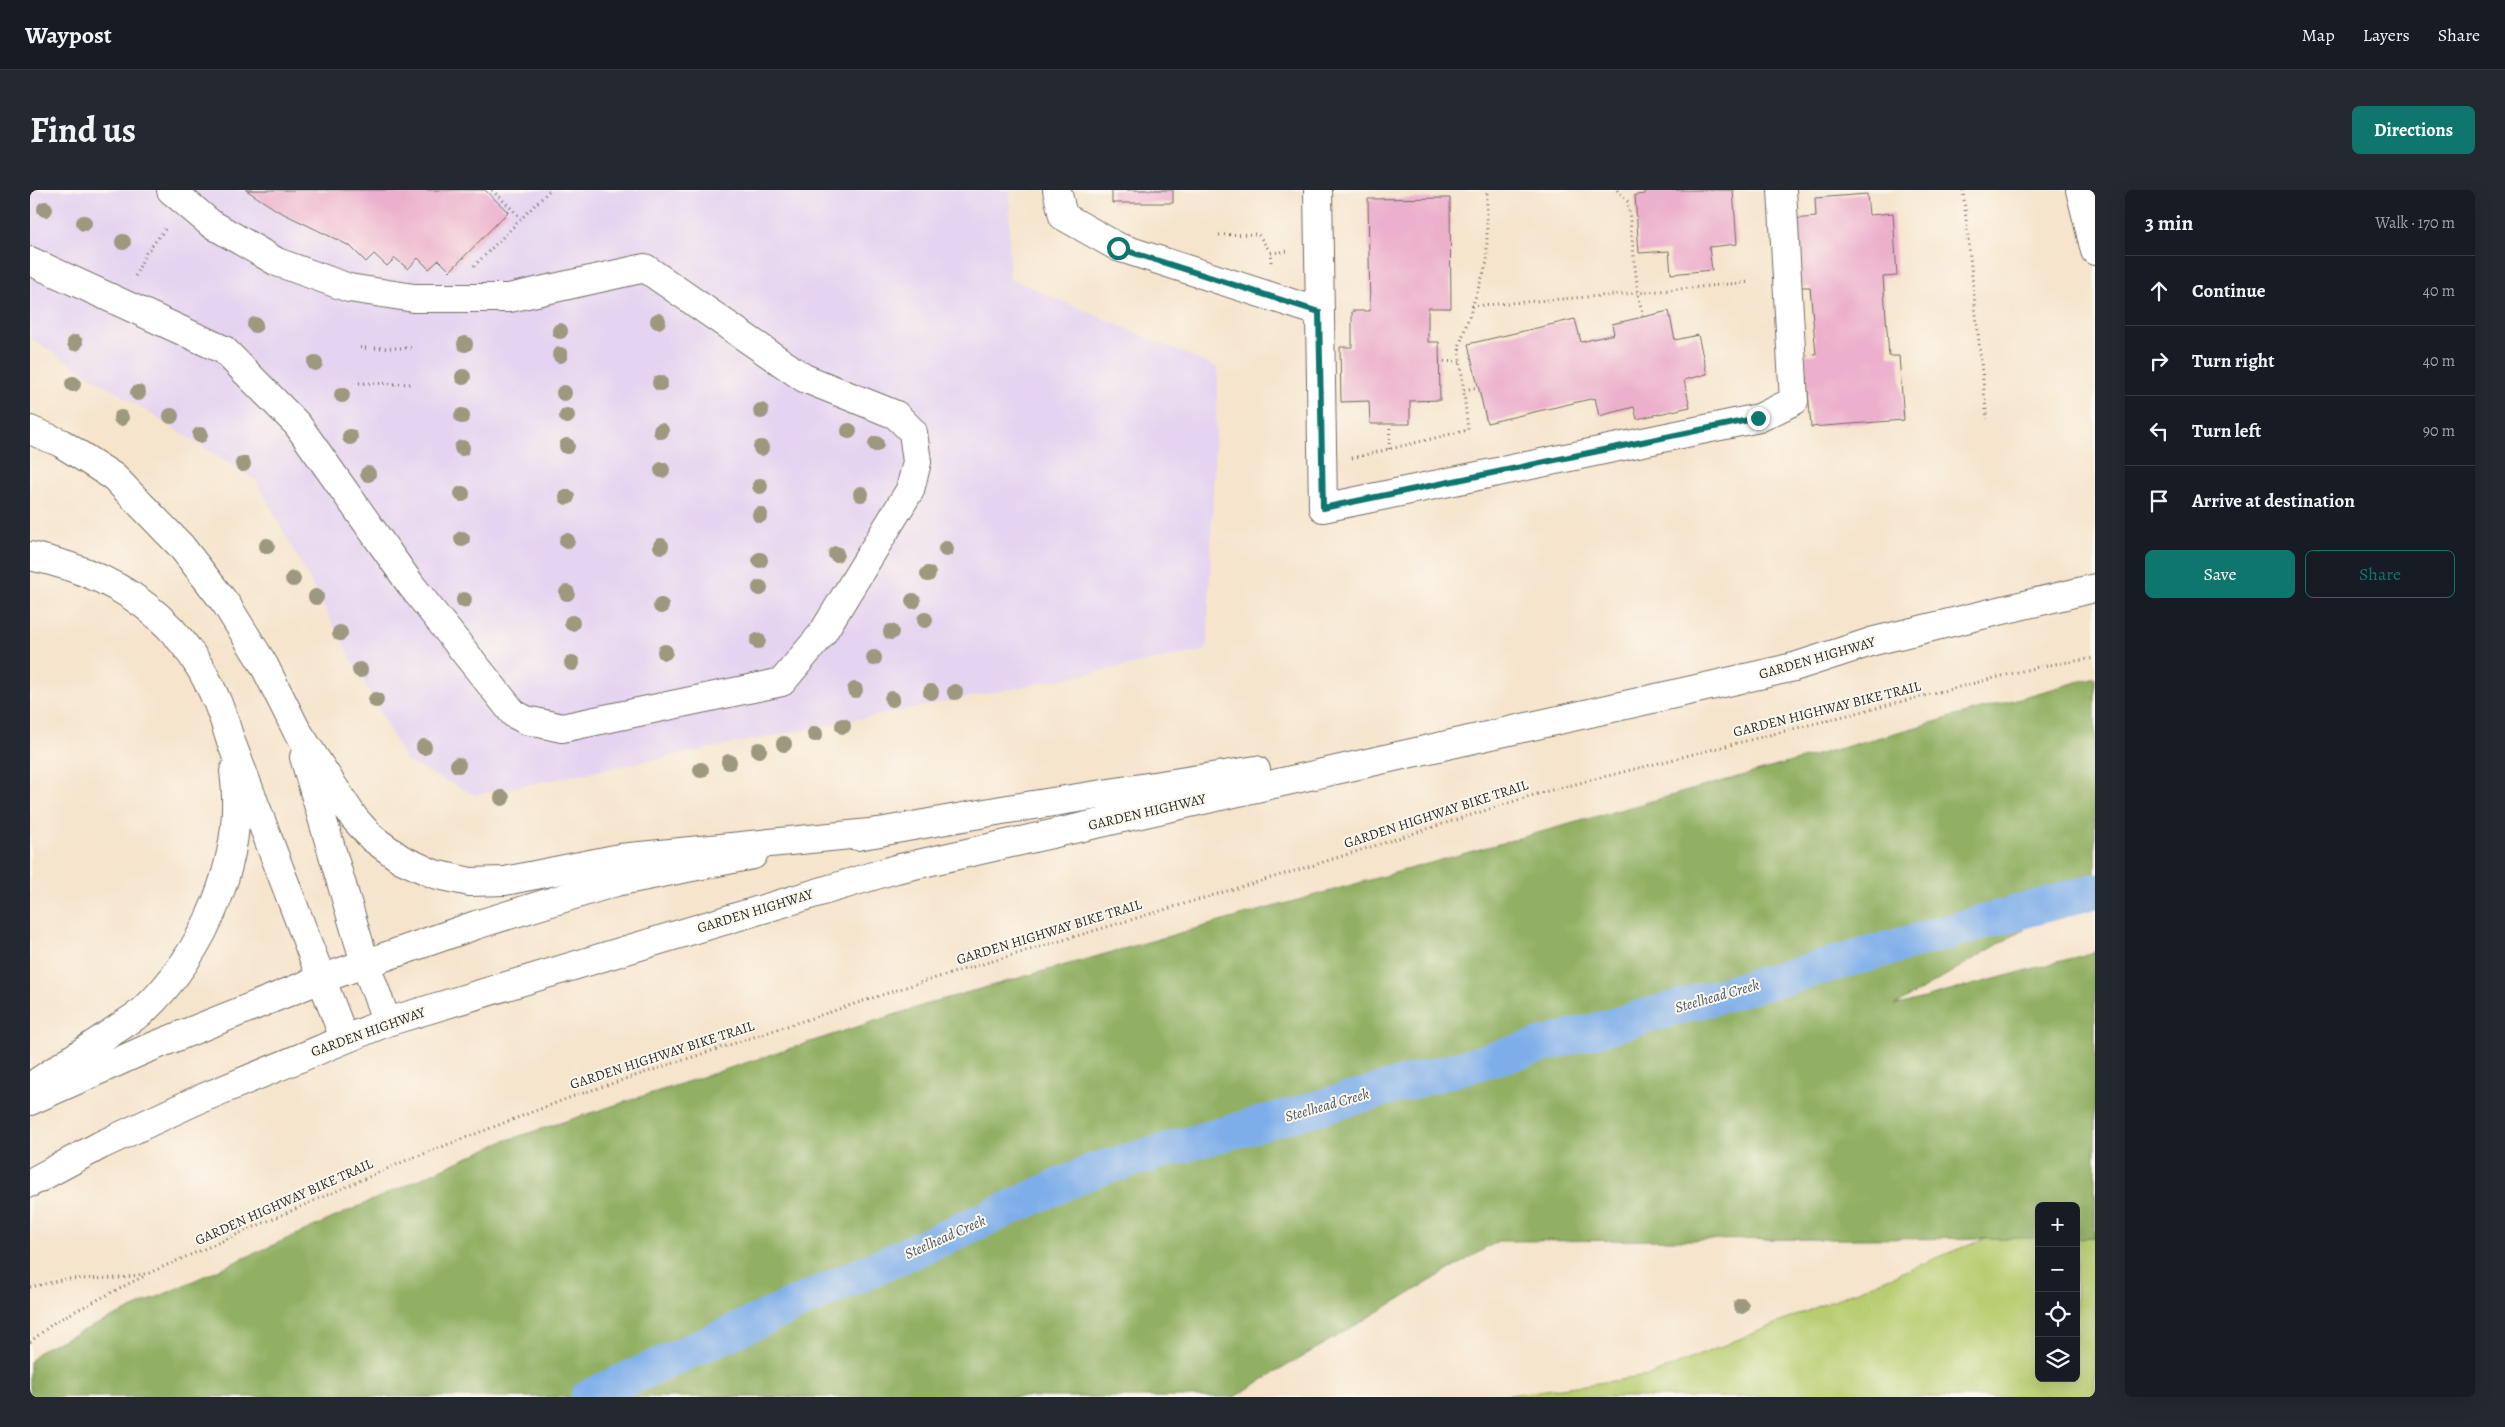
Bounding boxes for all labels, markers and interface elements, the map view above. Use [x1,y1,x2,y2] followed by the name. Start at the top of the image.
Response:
[25,19,112,51] text: Waypost
[2302,23,2335,47] text: Map
[2363,23,2410,47] text: Layers
[2438,23,2480,47] text: Share
[30,106,136,154] text: Find us
[2352,106,2475,154] button: Directions
[2145,209,2193,237] text: 3 min
[2375,212,2455,234] text: Walk · 170 m
[1107,237,1130,260] route start
[2145,277,2173,305] icon: ahead
[2192,278,2266,304] text: Continue
[2423,280,2455,302] text: 40 m
[2145,347,2173,375] icon: right
[2192,348,2274,374] text: Turn right
[2423,350,2455,372] text: 40 m
[1747,407,1770,430] route end
[2145,417,2173,445] icon: left
[2192,418,2261,444] text: Turn left
[2423,420,2455,442] text: 90 m
[2145,487,2173,515] icon: arrive
[2192,488,2355,514] text: Arrive at destination
[2145,550,2295,598] button: Save
[2305,550,2455,598] button: Share
[1757,632,1878,684] street label: GARDEN HIGHWAY
[1731,676,1924,742] street label: GARDEN HIGHWAY BIKE TRAIL
[1341,775,1531,853] street label: GARDEN HIGHWAY BIKE TRAIL
[1086,789,1208,835] street label: GARDEN HIGHWAY
[695,884,816,938] street label: GARDEN HIGHWAY
[954,894,1145,969] street label: GARDEN HIGHWAY BIKE TRAIL
[1673,974,1762,1018] water label: Steelhead Creek
[308,1002,428,1061] street label: GARDEN HIGHWAY
[567,1016,757,1094] street label: GARDEN HIGHWAY BIKE TRAIL
[1283,1083,1372,1127] water label: Steelhead Creek
[192,1154,377,1250] street label: GARDEN HIGHWAY BIKE TRAIL
[2035,1202,2080,1382] map controls
[2035,1202,2080,1247] button: +
[901,1210,989,1264] water label: Steelhead Creek
[2035,1247,2080,1292] button: −
[2035,1292,2080,1337] button: locate
[2035,1337,2080,1382] button: layers

